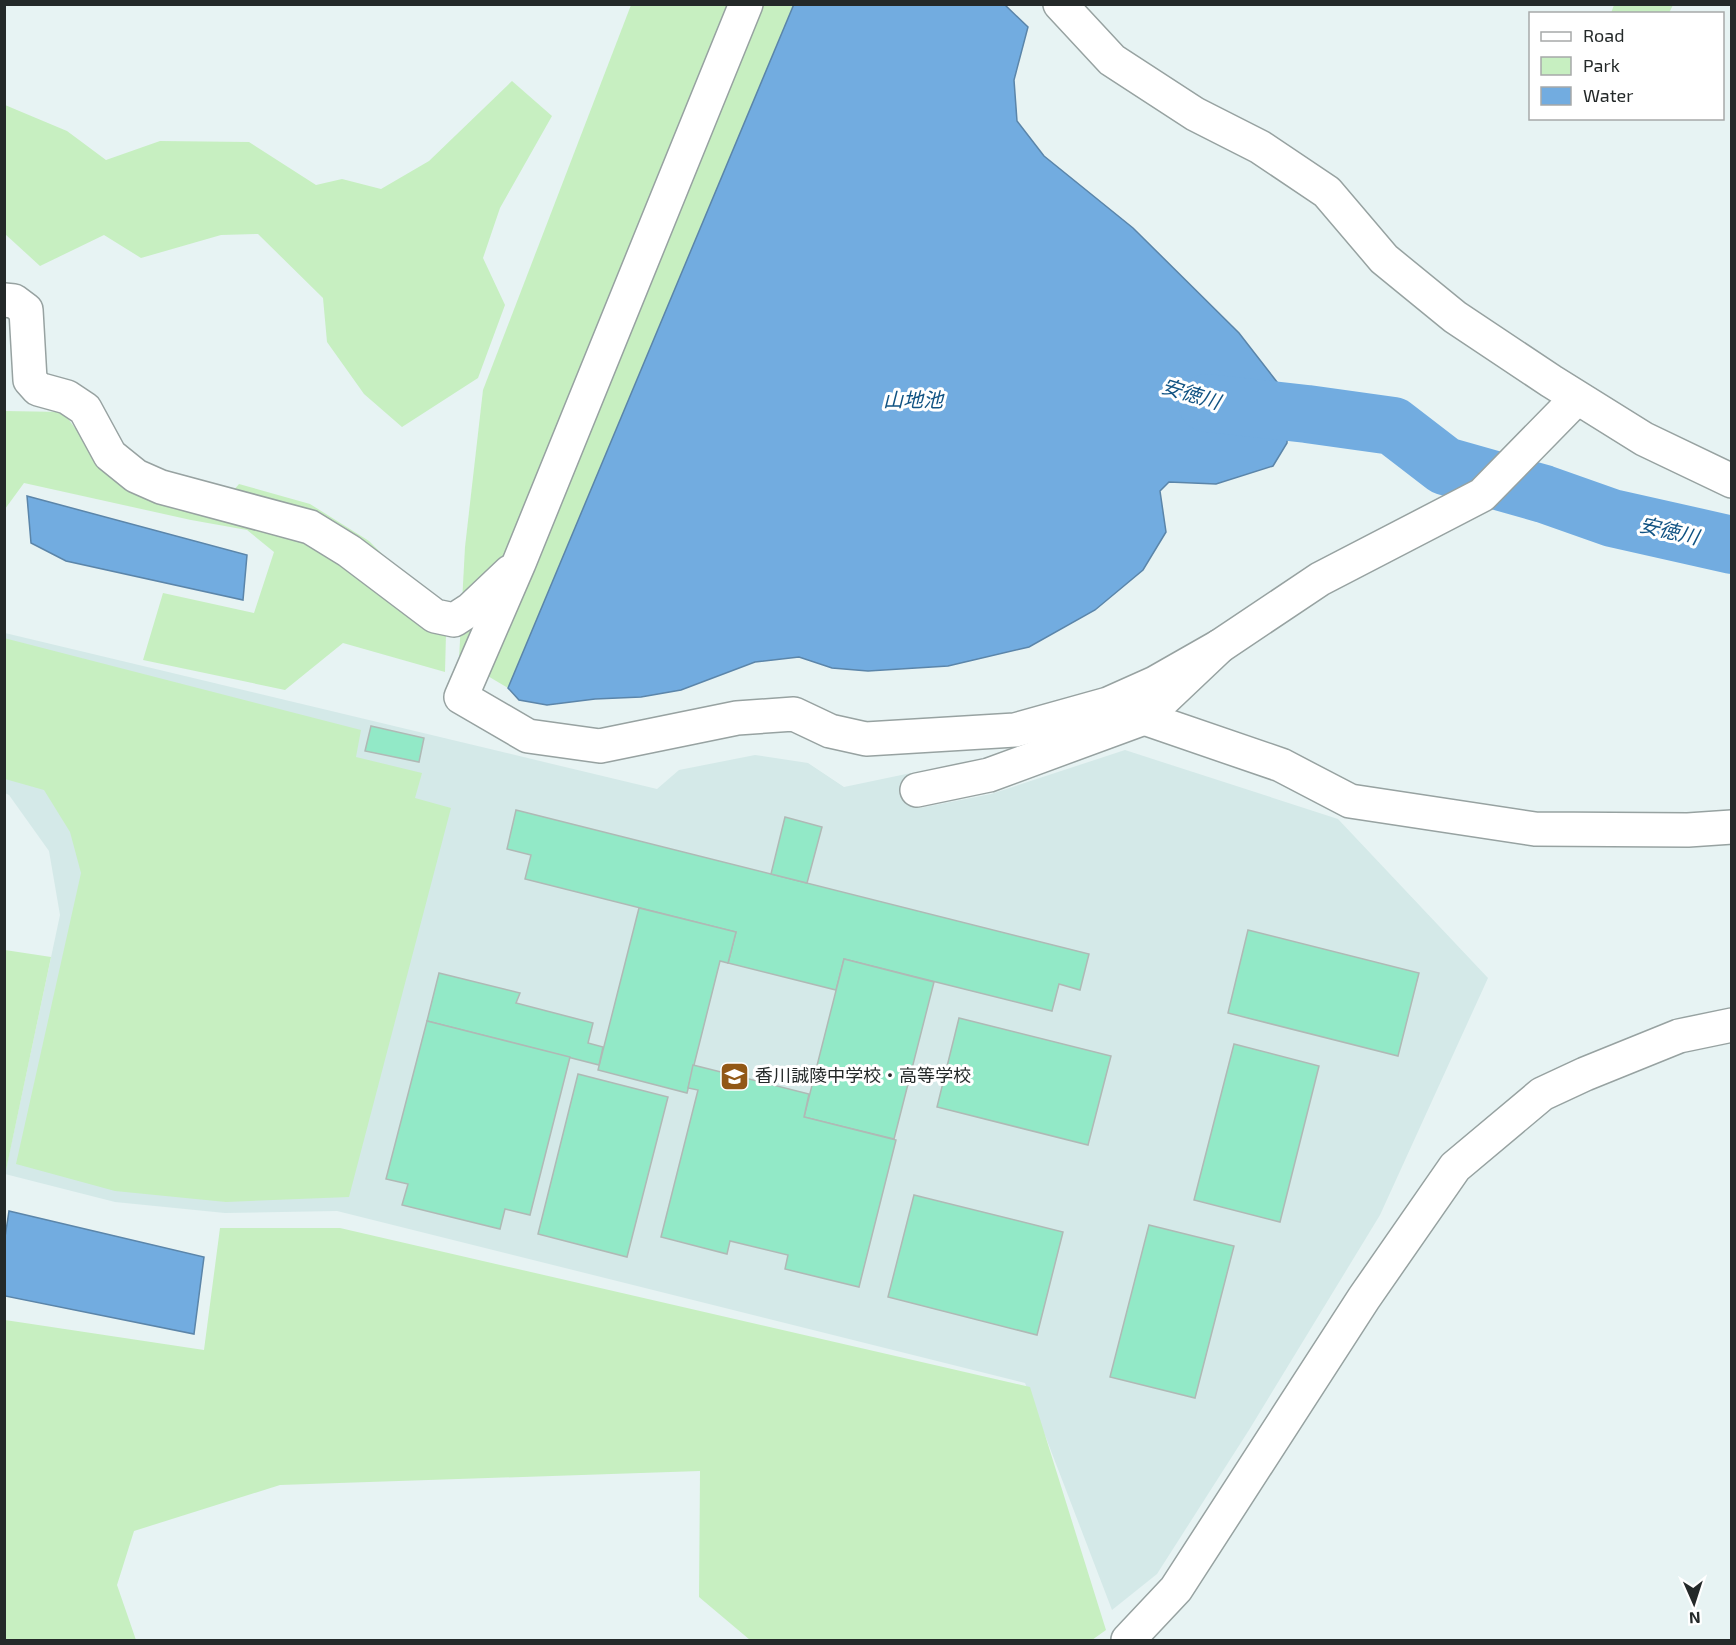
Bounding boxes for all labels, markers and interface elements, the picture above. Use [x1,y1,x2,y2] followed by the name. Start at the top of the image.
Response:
[1529,12,1724,120] legend
[1583,24,1624,46] text: Road
[1583,54,1620,76] text: Park
[1583,84,1633,106] text: Water
[1159,373,1225,414] water label: 安徳川
[883,387,945,411] water label: 山地池
[1637,512,1703,549] water label: 安徳川
[718,1060,750,1092] school or university icon: 香川誠陵中学校・高等学校
[755,1064,971,1086] place label: 香川誠陵中学校・高等学校
[1664,1573,1724,1633] north arrow
[1689,1609,1701,1628] text: N

